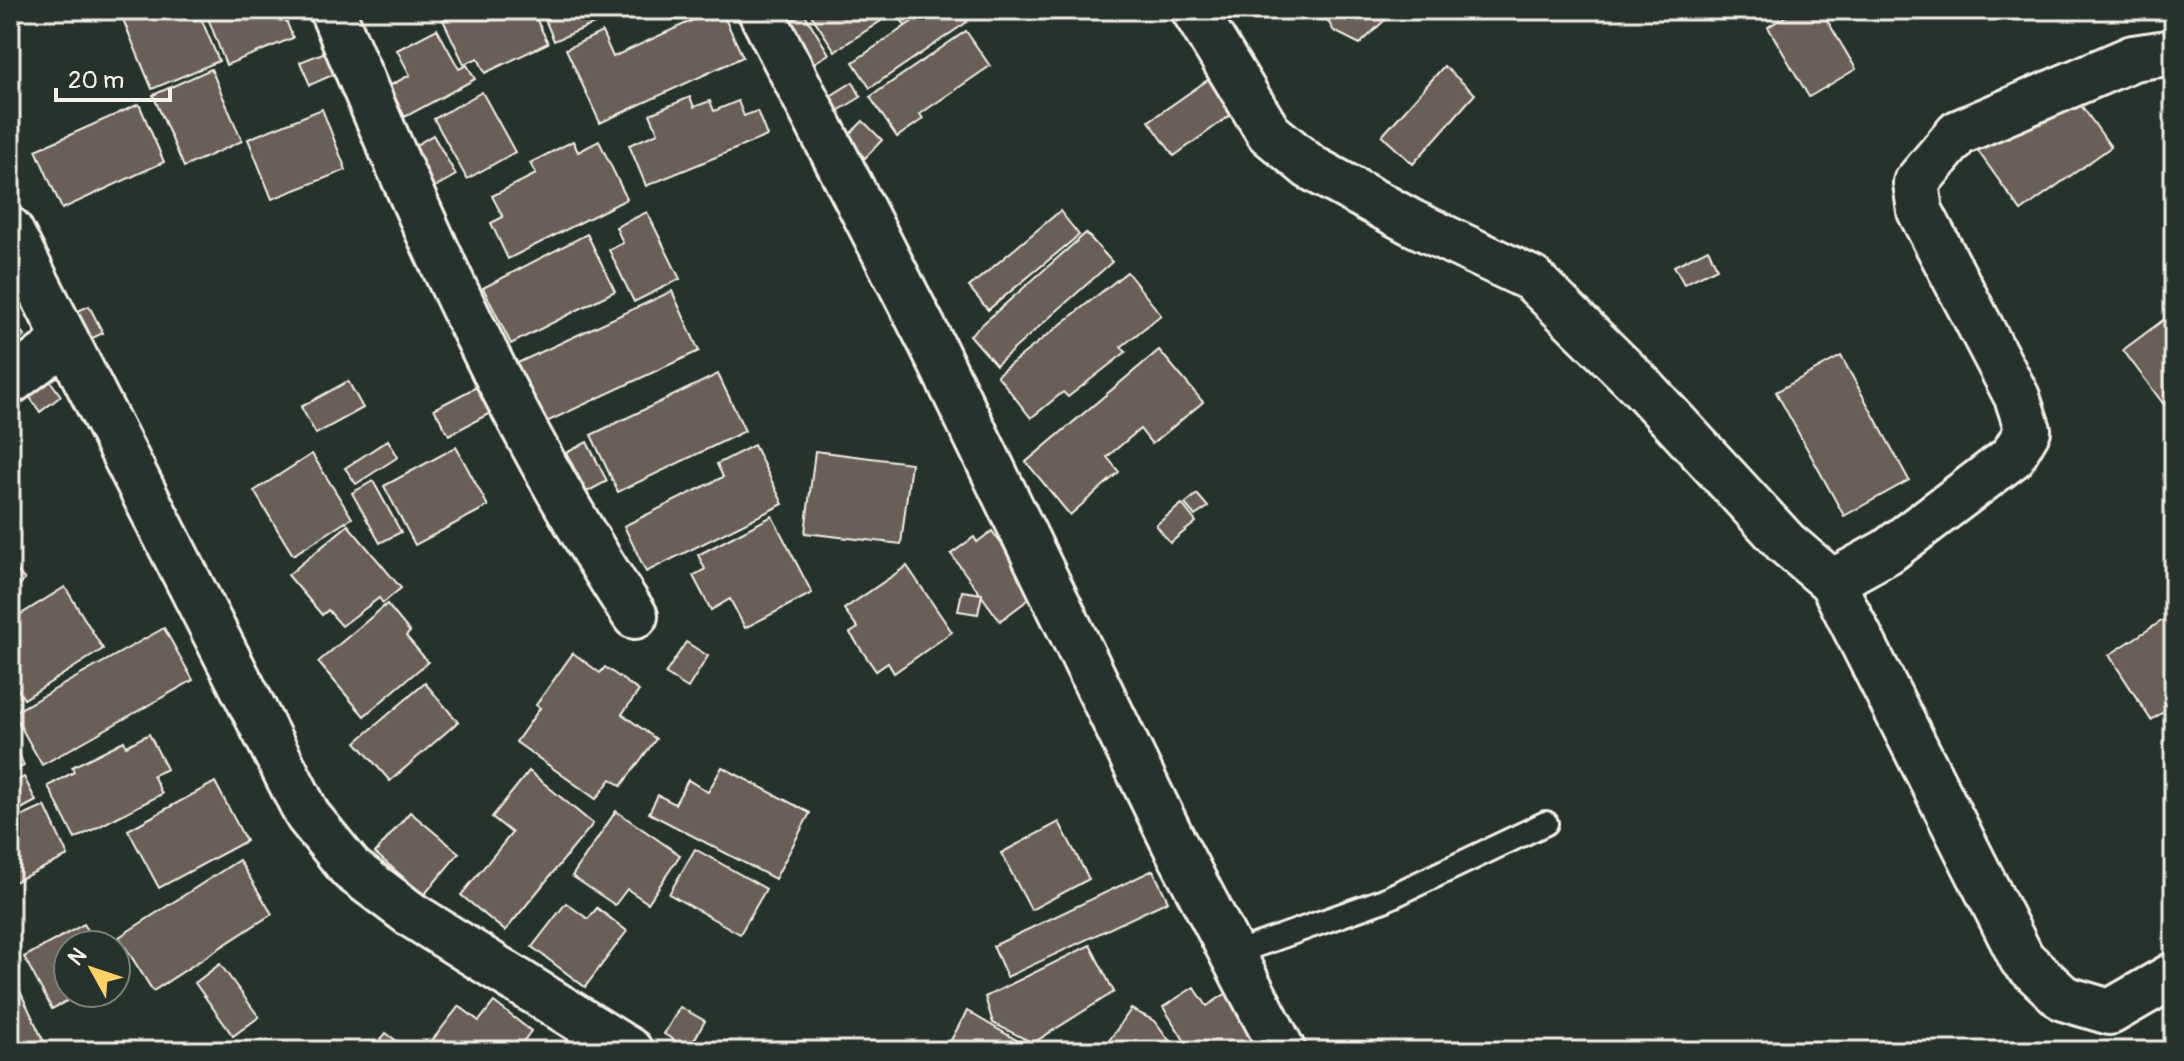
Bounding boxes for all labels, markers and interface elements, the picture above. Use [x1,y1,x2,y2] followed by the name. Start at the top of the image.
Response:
[56,52,170,102] scale bar
[68,66,124,95] text: 20 m
[52,929,132,1009] north arrow
[62,942,93,971] text: N

